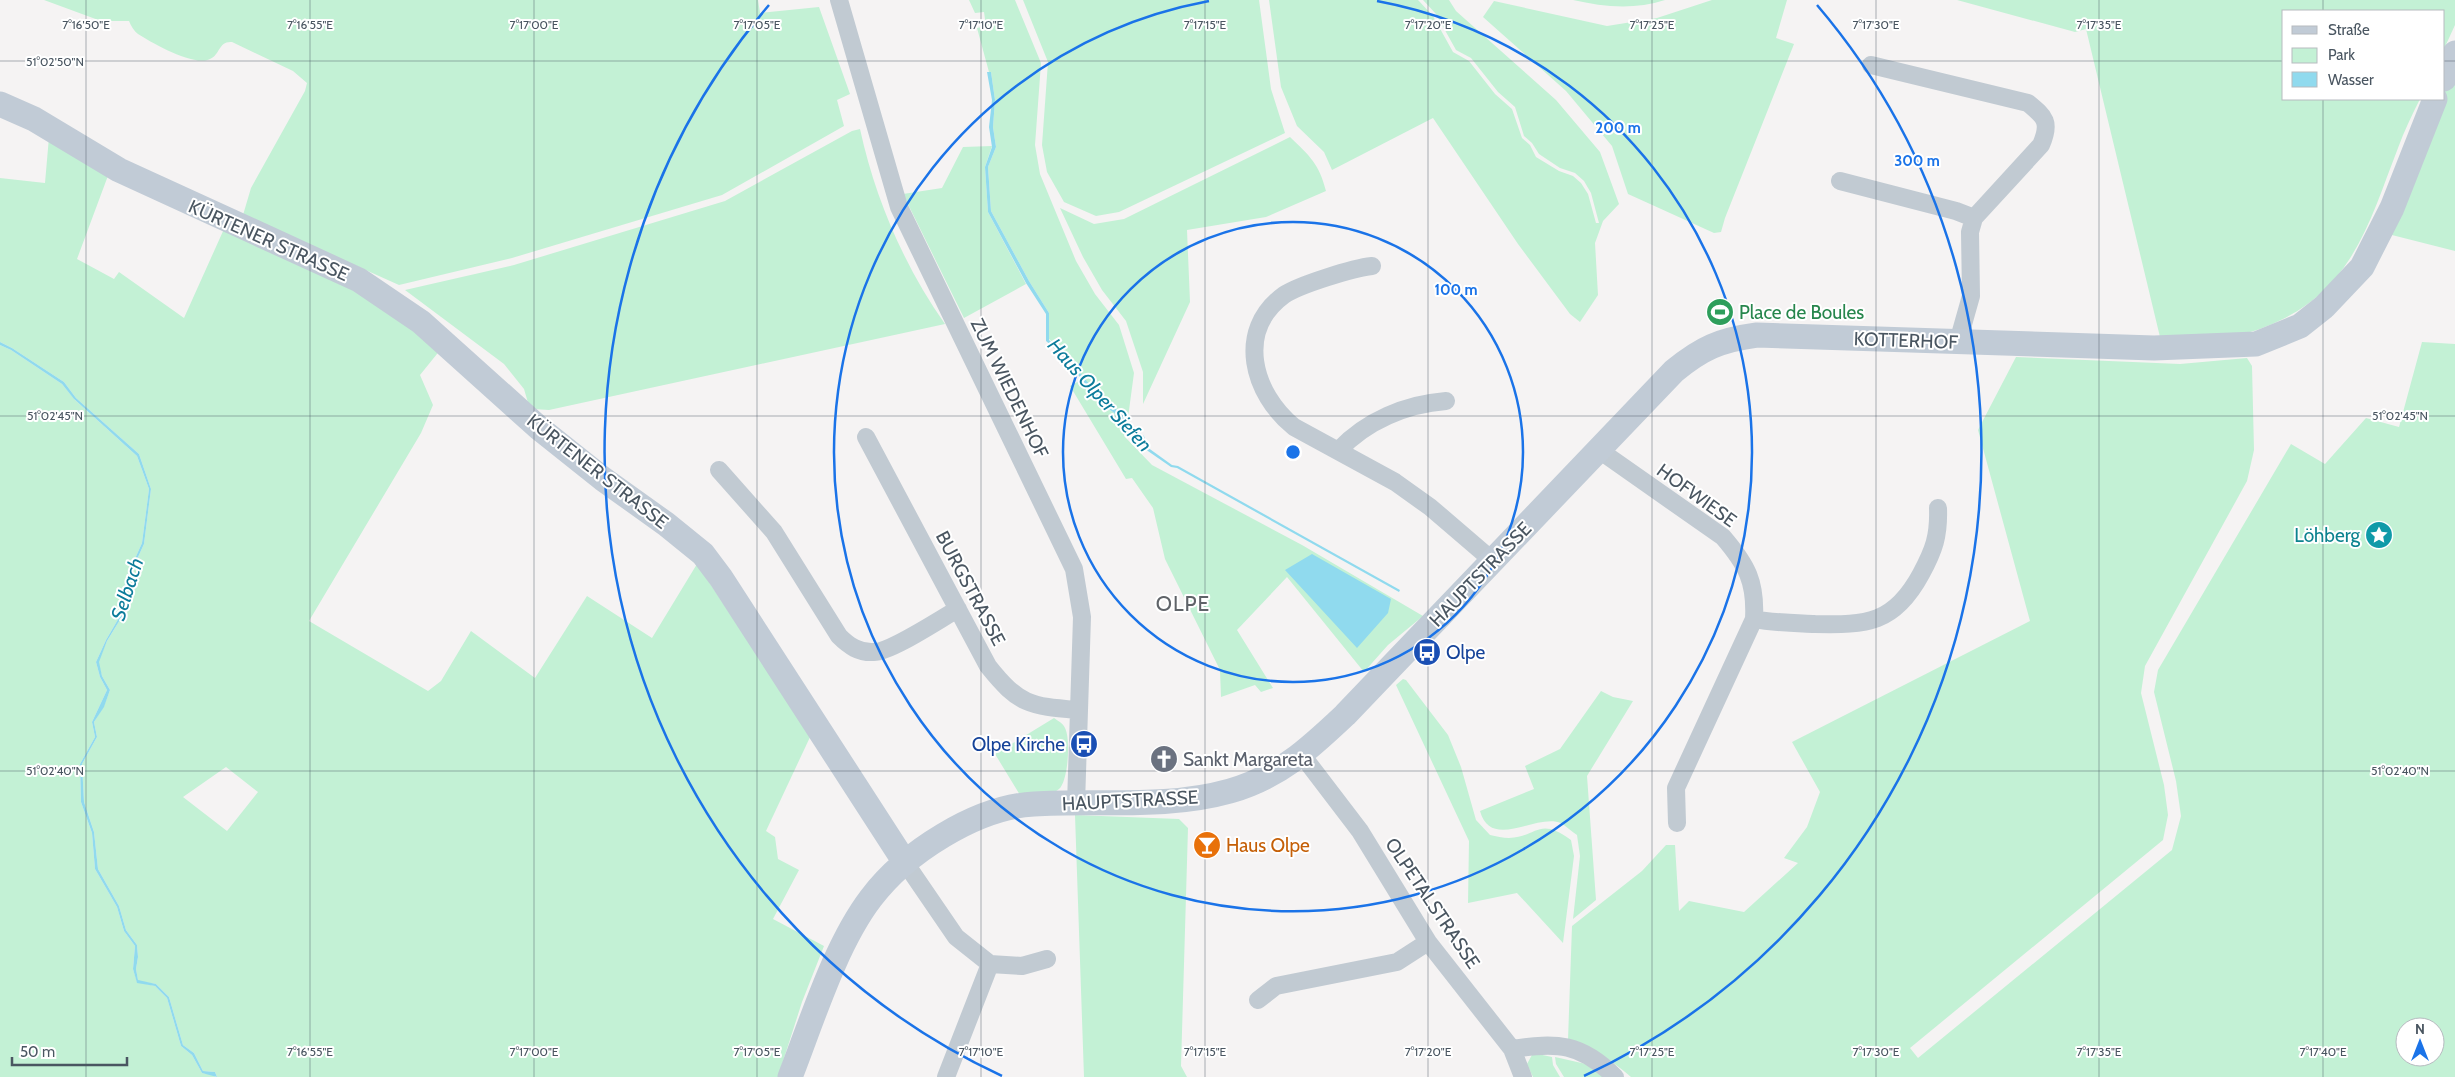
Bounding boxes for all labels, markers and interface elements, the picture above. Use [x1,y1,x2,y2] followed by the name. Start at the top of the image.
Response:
[2282,10,2445,100] legend
[62,17,110,32] text: 7°16'50"E
[287,17,333,32] text: 7°16'55"E
[510,17,559,32] text: 7°17'00"E
[734,17,781,32] text: 7°17'05"E
[959,17,1004,32] text: 7°17'10"E
[1184,17,1227,32] text: 7°17'15"E
[1405,17,1452,32] text: 7°17'20"E
[1630,17,1675,32] text: 7°17'25"E
[1853,17,1900,32] text: 7°17'30"E
[2076,17,2122,32] text: 7°17'35"E
[2328,21,2370,39] text: Straße
[2328,46,2355,64] text: Park
[26,54,84,69] text: 51°02'50"N
[2328,71,2374,89] text: Wasser
[1595,119,1641,137] text: 200 m
[1894,152,1940,170] text: 300 m
[185,195,353,286] street label: KÜRTENER STRASSE
[1434,281,1478,299] text: 100 m
[1705,297,1735,327] sports icon: Place de Boules
[1739,301,1864,324] place label: Place de Boules
[966,315,1053,462] street label: ZUM WIEDENHOF
[1853,327,1959,354] street label: KOTTERHOF
[1043,333,1157,457] water label: Haus Olper Siefen
[27,408,83,423] text: 51°02'45"N
[2372,408,2428,423] text: 51°02'45"N
[522,409,673,534] street label: KÜRTENER STRASSE
[1284,443,1302,461] centre of rings
[1652,459,1741,532] street label: HOFWIESE
[1425,517,1536,631] street label: HAUPTSTRASSE
[2364,520,2394,550] place icon: Löhberg
[2294,524,2361,547] place label: Löhberg
[931,527,1010,649] street label: BURGSTRASSE
[106,555,148,623] water label: Selbach
[1156,591,1210,616] district label: OLPE
[1412,637,1442,667] bus stop icon: Olpe
[1446,641,1486,664] place label: Olpe
[1069,729,1099,759] bus stop icon: Olpe Kirche
[972,733,1065,756] place label: Olpe Kirche
[1149,744,1179,774] church icon: Sankt Margareta
[1183,748,1313,771] place label: Sankt Margareta
[26,763,84,778] text: 51°02'40"N
[2371,763,2429,778] text: 51°02'40"N
[1061,785,1199,816] street label: HAUPTSTRASSE
[1192,830,1222,860] bar icon: Haus Olpe
[1380,833,1485,973] street label: OLPETALSTRASSE
[1226,834,1310,857] place label: Haus Olpe
[2395,1017,2445,1067] north arrow
[2415,1020,2425,1038] text: N
[12,1034,128,1066] scale bar
[20,1043,55,1061] text: 50 m
[287,1044,333,1059] text: 7°16'55"E
[510,1044,559,1059] text: 7°17'00"E
[734,1044,781,1059] text: 7°17'05"E
[959,1044,1004,1059] text: 7°17'10"E
[1184,1044,1227,1059] text: 7°17'15"E
[1405,1044,1452,1059] text: 7°17'20"E
[1630,1044,1675,1059] text: 7°17'25"E
[1853,1044,1900,1059] text: 7°17'30"E
[2076,1044,2122,1059] text: 7°17'35"E
[2299,1044,2347,1059] text: 7°17'40"E

